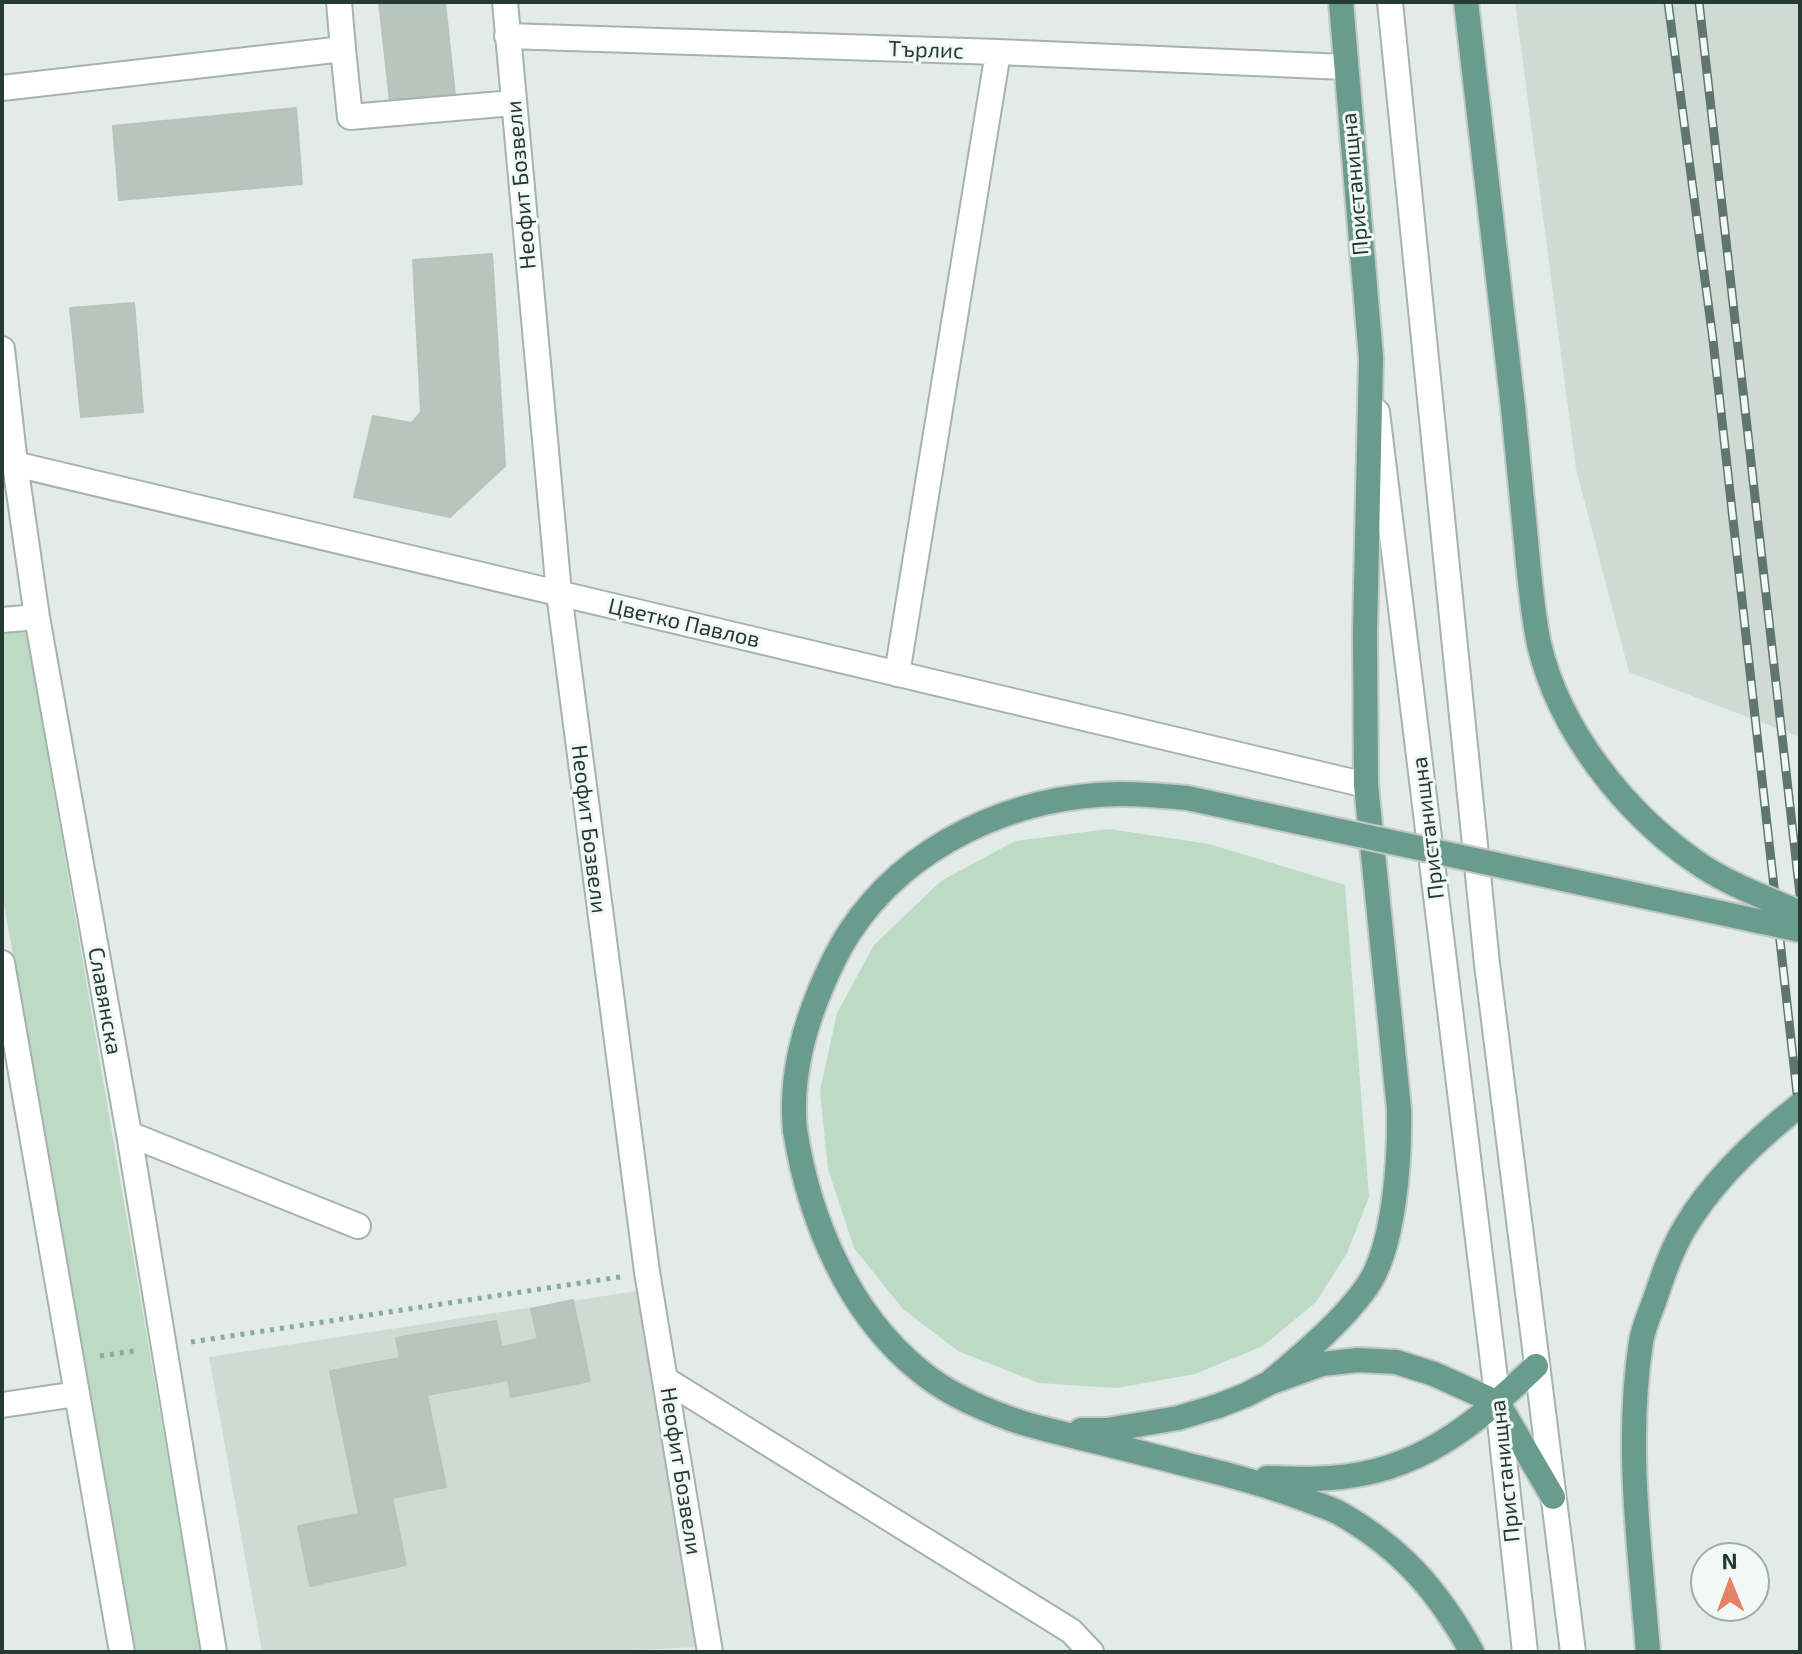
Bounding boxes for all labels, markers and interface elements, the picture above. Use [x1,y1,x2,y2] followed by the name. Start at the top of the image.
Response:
[888,35,964,65] street label: Търлис
[500,99,542,271] street label: Неофит Бозвели
[1336,112,1374,256] street label: Пристанищна
[606,593,762,653] street label: Цветко Павлов
[566,743,612,915] street label: Неофит Бозвели
[1406,755,1450,901] street label: Пристанищна
[83,945,127,1057] street label: Славянска
[655,1385,707,1557] street label: Неофит Бозвели
[1484,1398,1526,1544] street label: Пристанищна
[1690,1542,1770,1622] north arrow
[1721,1547,1738,1573] text: N

